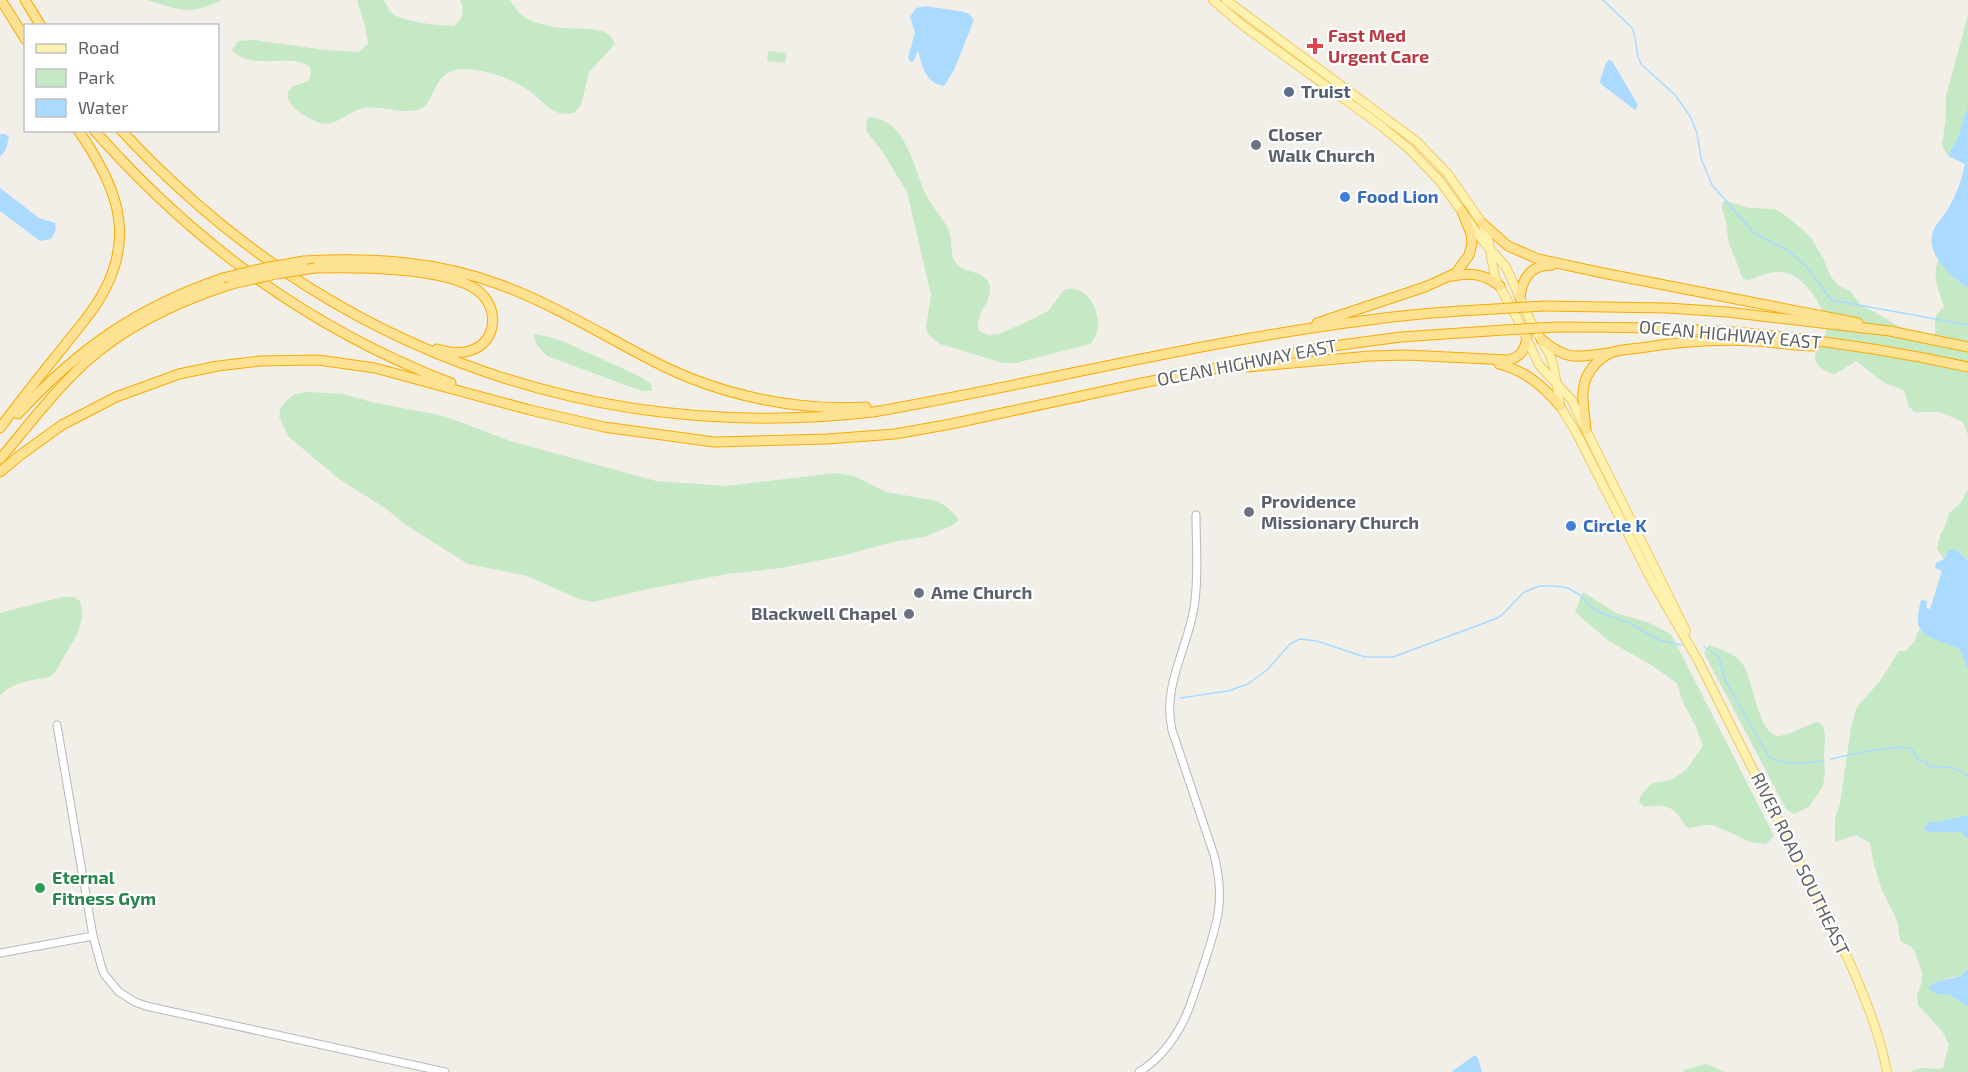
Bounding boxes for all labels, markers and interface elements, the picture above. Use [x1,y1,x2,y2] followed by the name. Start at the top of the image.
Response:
[24,24,219,132] legend
[1328,24,1429,67] place label: Fast Med Urgent Care
[78,36,119,58] text: Road
[1306,37,1324,55] marker: Fast Med Urgent Care
[78,66,115,88] text: Park
[1301,80,1351,102] place label: Truist
[1282,85,1296,99] marker: Truist
[78,96,128,118] text: Water
[1268,123,1375,166] place label: Closer Walk Church
[1249,138,1263,152] marker: Closer Walk Church
[1357,185,1439,207] place label: Food Lion
[1338,190,1352,204] marker: Food Lion
[1638,315,1823,353] street label: OCEAN HIGHWAY EAST
[1155,334,1339,390] street label: OCEAN HIGHWAY EAST
[1261,490,1419,533] place label: Providence Missionary Church
[1242,505,1256,519] marker: Providence Missionary Church
[1583,514,1647,536] place label: Circle K
[1564,519,1578,533] marker: Circle K
[931,581,1032,603] place label: Ame Church
[912,586,926,600] marker: Ame Church
[751,602,897,624] place label: Blackwell Chapel
[902,607,916,621] marker: Blackwell Chapel
[1747,769,1855,959] street label: RIVER ROAD SOUTHEAST
[52,866,156,909] place label: Eternal Fitness Gym
[33,881,47,895] marker: Eternal Fitness Gym

